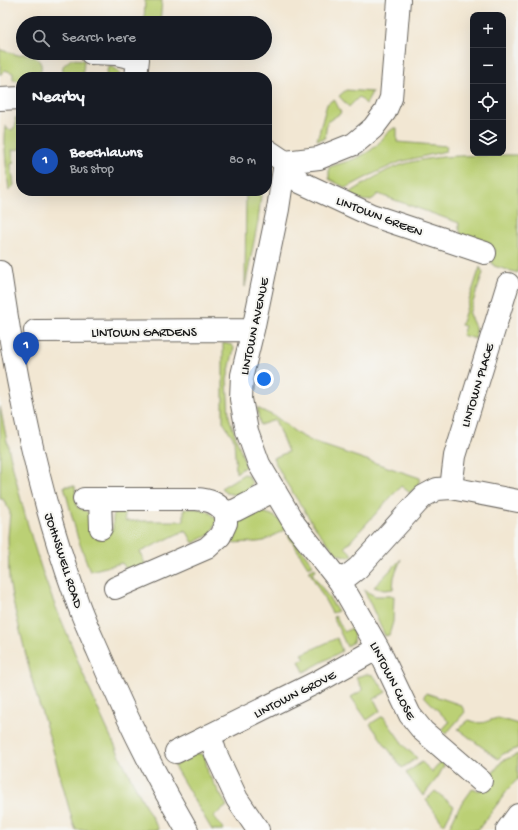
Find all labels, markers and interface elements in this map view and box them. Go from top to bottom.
map controls [470,12,506,156]
button: + [470,12,506,48]
search box [16,16,272,60]
icon: search [30,27,52,49]
text: Search here [62,29,136,47]
button: − [470,48,506,84]
button: locate [470,84,506,120]
text: Nearby [32,88,85,108]
button: layers [470,120,506,156]
text: Beechlawns [70,144,142,162]
text: 1 [42,153,48,168]
text: 80 m [229,153,256,168]
text: Bus stop [70,162,114,177]
street label: LINTOWN GREEN [334,194,425,241]
street label: LINTOWN AVENUE [238,276,273,376]
street label: LINTOWN GARDENS [91,326,198,341]
pin: 1 [13,332,39,365]
street label: LINTOWN PLACE [459,341,498,429]
your location [254,369,274,389]
street label: JOHNSWELL ROAD [40,511,85,611]
street label: LINTOWN CLOSE [366,640,418,723]
street label: LINTOWN GROVE [252,668,339,722]

